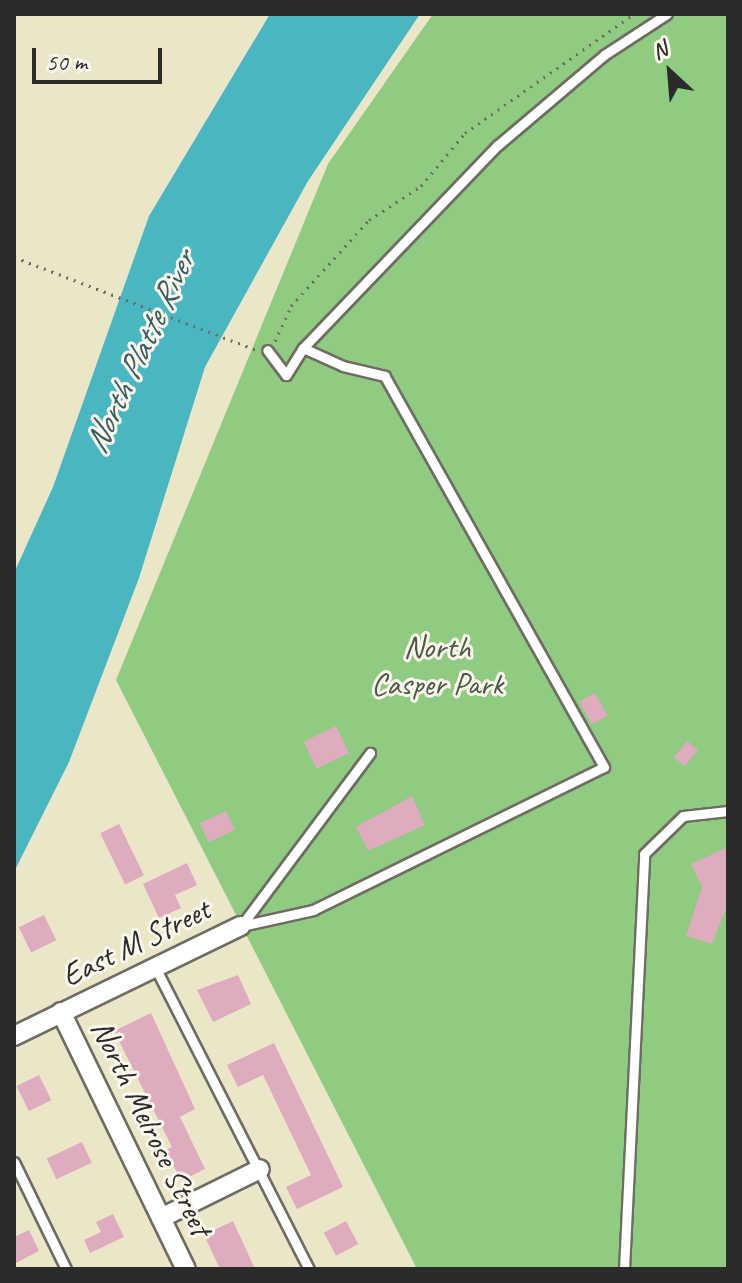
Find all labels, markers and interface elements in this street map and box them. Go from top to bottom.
scale bar [36,32,166,82]
north arrow [630,32,710,112]
text: N [647,35,672,66]
text: 50 m [46,47,87,77]
water label: North Platte River [75,245,203,459]
park label: North Casper Park [371,629,503,704]
street label: East M Street [55,891,217,995]
street label: North Melrose Street [82,1014,220,1242]

